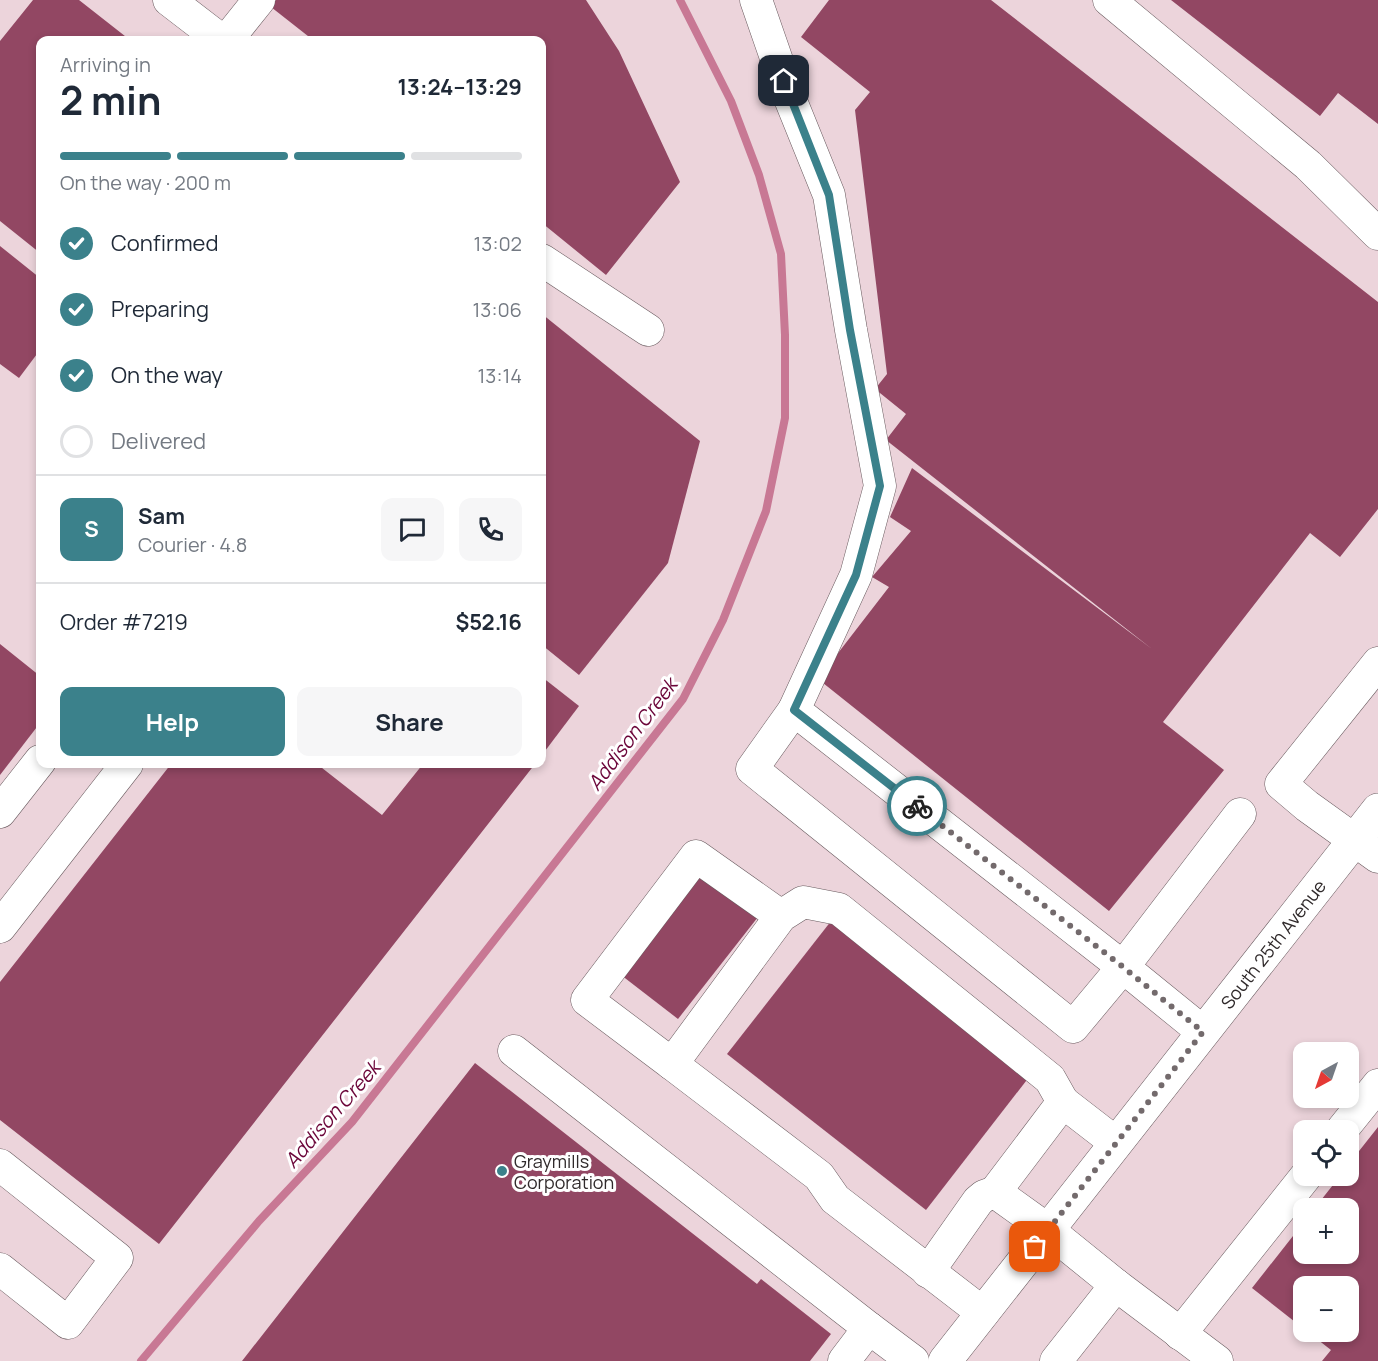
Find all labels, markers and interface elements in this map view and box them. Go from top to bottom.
text: Arriving in [60,51,151,78]
pin [758,55,809,106]
icon: home [767,64,800,97]
text: 13:24–13:29 [397,72,522,102]
text: 2 min [60,73,161,127]
text: On the way · 200 m [60,169,231,196]
icon: check [60,227,93,260]
text: Confirmed [111,228,219,258]
text: 13:02 [474,230,522,257]
icon: check [60,293,93,326]
text: Preparing [111,294,209,324]
text: 13:06 [473,296,522,323]
icon: check [60,359,93,392]
text: On the way [111,360,223,390]
text: 13:14 [478,362,522,389]
text: Delivered [111,426,206,456]
button: chat [381,498,444,561]
button: phone [459,498,522,561]
text: Sam [138,501,185,531]
text: S [84,514,99,544]
text: Courier · 4.8 [138,531,247,558]
text: Order #7219 [60,607,188,637]
text: $52.16 [455,607,522,637]
water label: Addison Creek [581,670,685,796]
button: Help [60,687,285,756]
button: Share [297,687,522,756]
courier [887,776,947,836]
icon: bike [901,790,934,823]
street label: South 25th Avenue [1215,874,1331,1014]
north arrow [1293,1042,1359,1108]
map controls [1293,1042,1359,1342]
water label: Addison Creek [278,1052,388,1173]
button: locate [1293,1120,1359,1186]
place label: Graymills Corporation [514,1149,614,1194]
marker: Graymills Corporation [495,1164,509,1178]
button: + [1293,1198,1359,1264]
pin [1009,1221,1060,1272]
icon: bag [1018,1230,1051,1263]
button: − [1293,1276,1359,1342]

